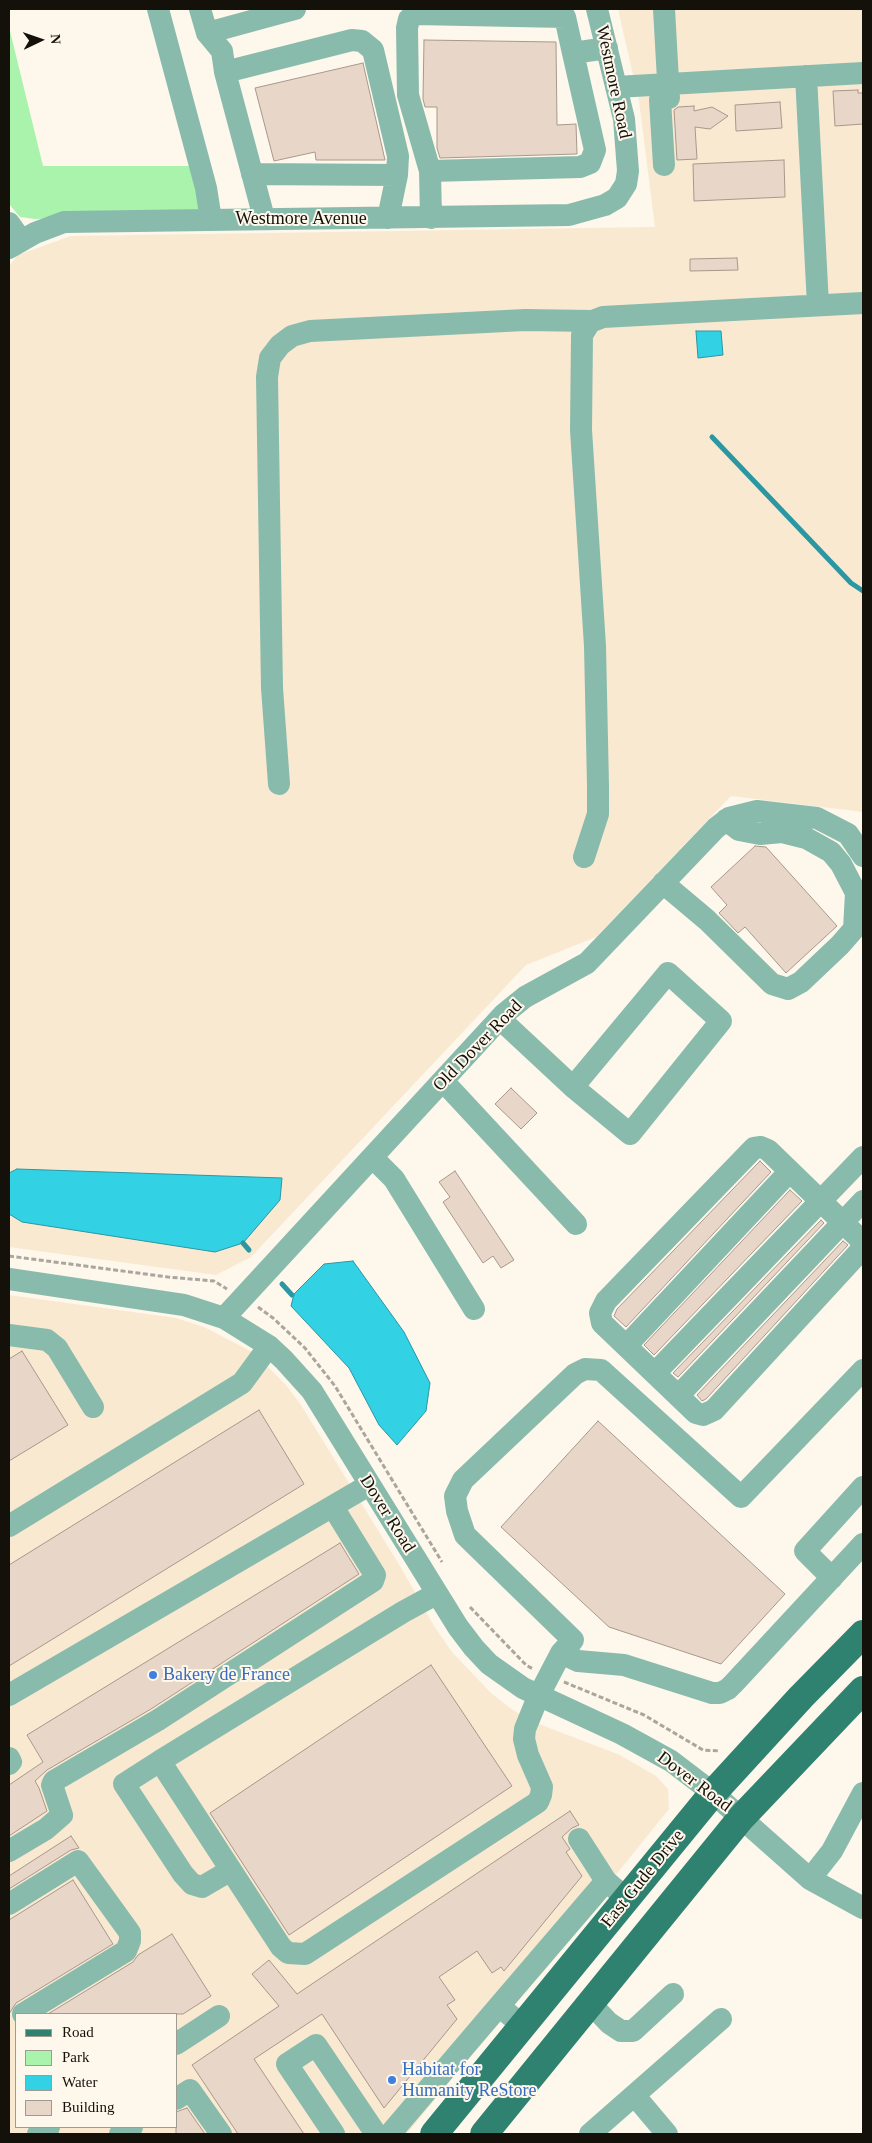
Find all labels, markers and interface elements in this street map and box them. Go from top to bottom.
north arrow [15,15,65,65]
street label: Westmore Road [590,24,636,140]
text: N [48,34,63,45]
street label: Westmore Avenue [235,208,367,230]
street label: Old Dover Road [429,996,527,1096]
street label: Dover Road [355,1471,419,1557]
place label: Bakery de France [163,1664,290,1686]
marker: Bakery de France [147,1669,159,1681]
street label: Dover Road [653,1747,735,1817]
street label: East Gude Drive [597,1826,689,1932]
legend [15,2013,178,2128]
text: Road [62,2024,94,2040]
text: Park [62,2049,90,2065]
place label: Habitat for Humanity ReStore [402,2059,536,2102]
text: Water [62,2074,97,2090]
marker: Habitat for Humanity ReStore [386,2074,398,2086]
text: Building [62,2099,115,2115]

